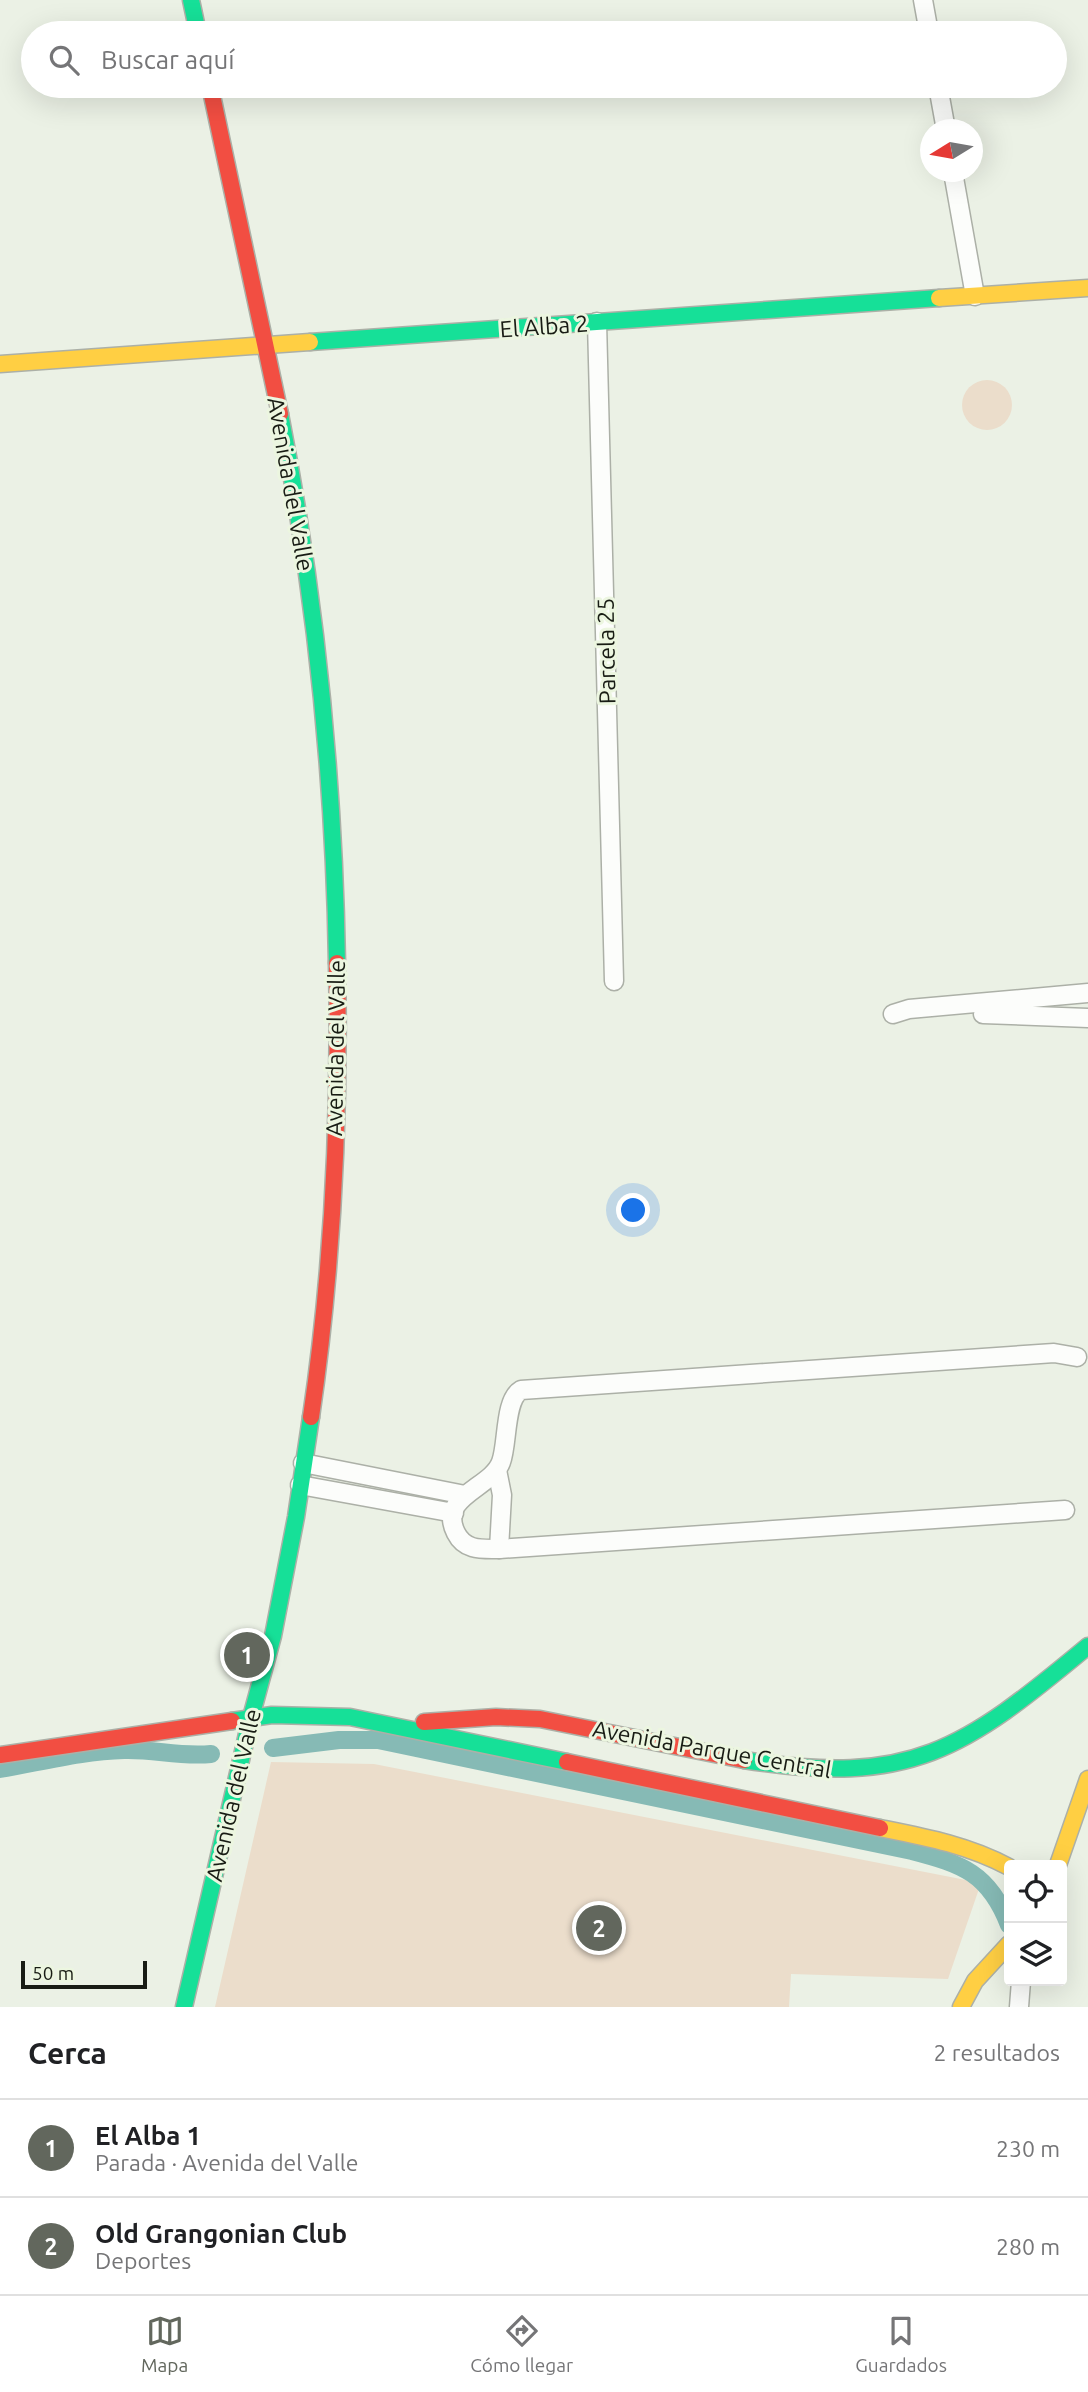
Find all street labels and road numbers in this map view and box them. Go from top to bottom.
street label: El Alba 2 [499,310,589,342]
street label: Avenida del Valle [263,395,319,573]
street label: Parcela 25 [593,598,619,704]
street label: Avenida del Valle [321,960,349,1136]
street label: Avenida del Valle [201,1706,265,1884]
street label: Avenida Parque Central [591,1716,833,1782]

